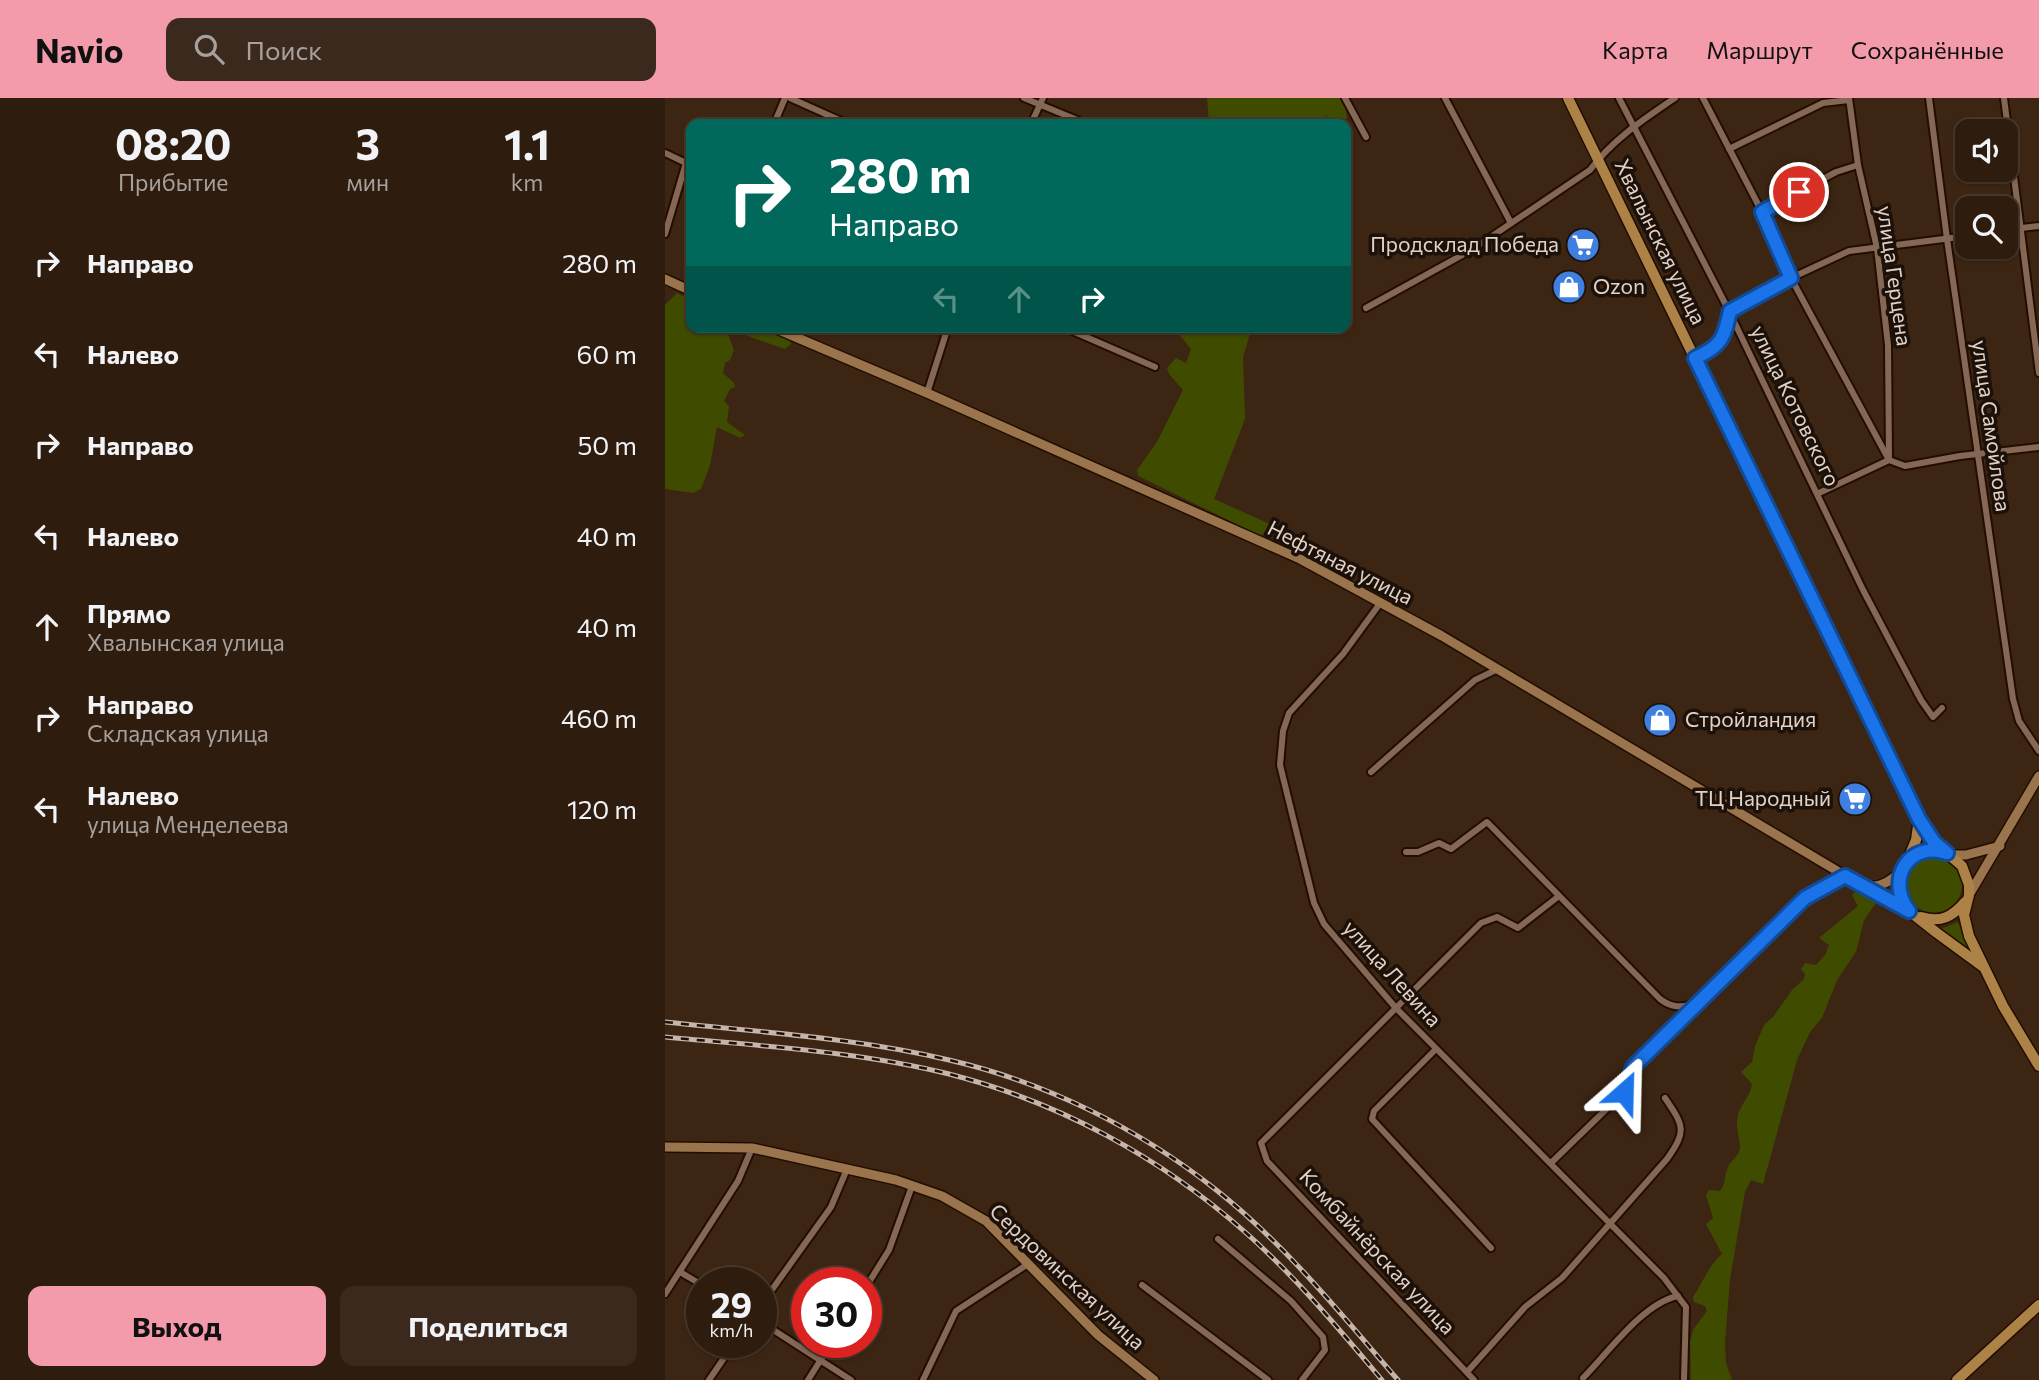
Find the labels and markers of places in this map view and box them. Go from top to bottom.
pin [1769,162,1829,222]
supermarket icon: Продсклад Победа [1564,226,1602,264]
place label: Продсклад Победа [1370,231,1559,256]
shop icon: Ozon [1550,268,1588,306]
place label: Ozon [1593,273,1645,298]
shop icon: Стройландия [1641,701,1679,739]
place label: Стройландия [1685,706,1816,731]
supermarket icon: ТЦ Народный [1836,780,1874,818]
place label: ТЦ Народный [1695,785,1831,810]

